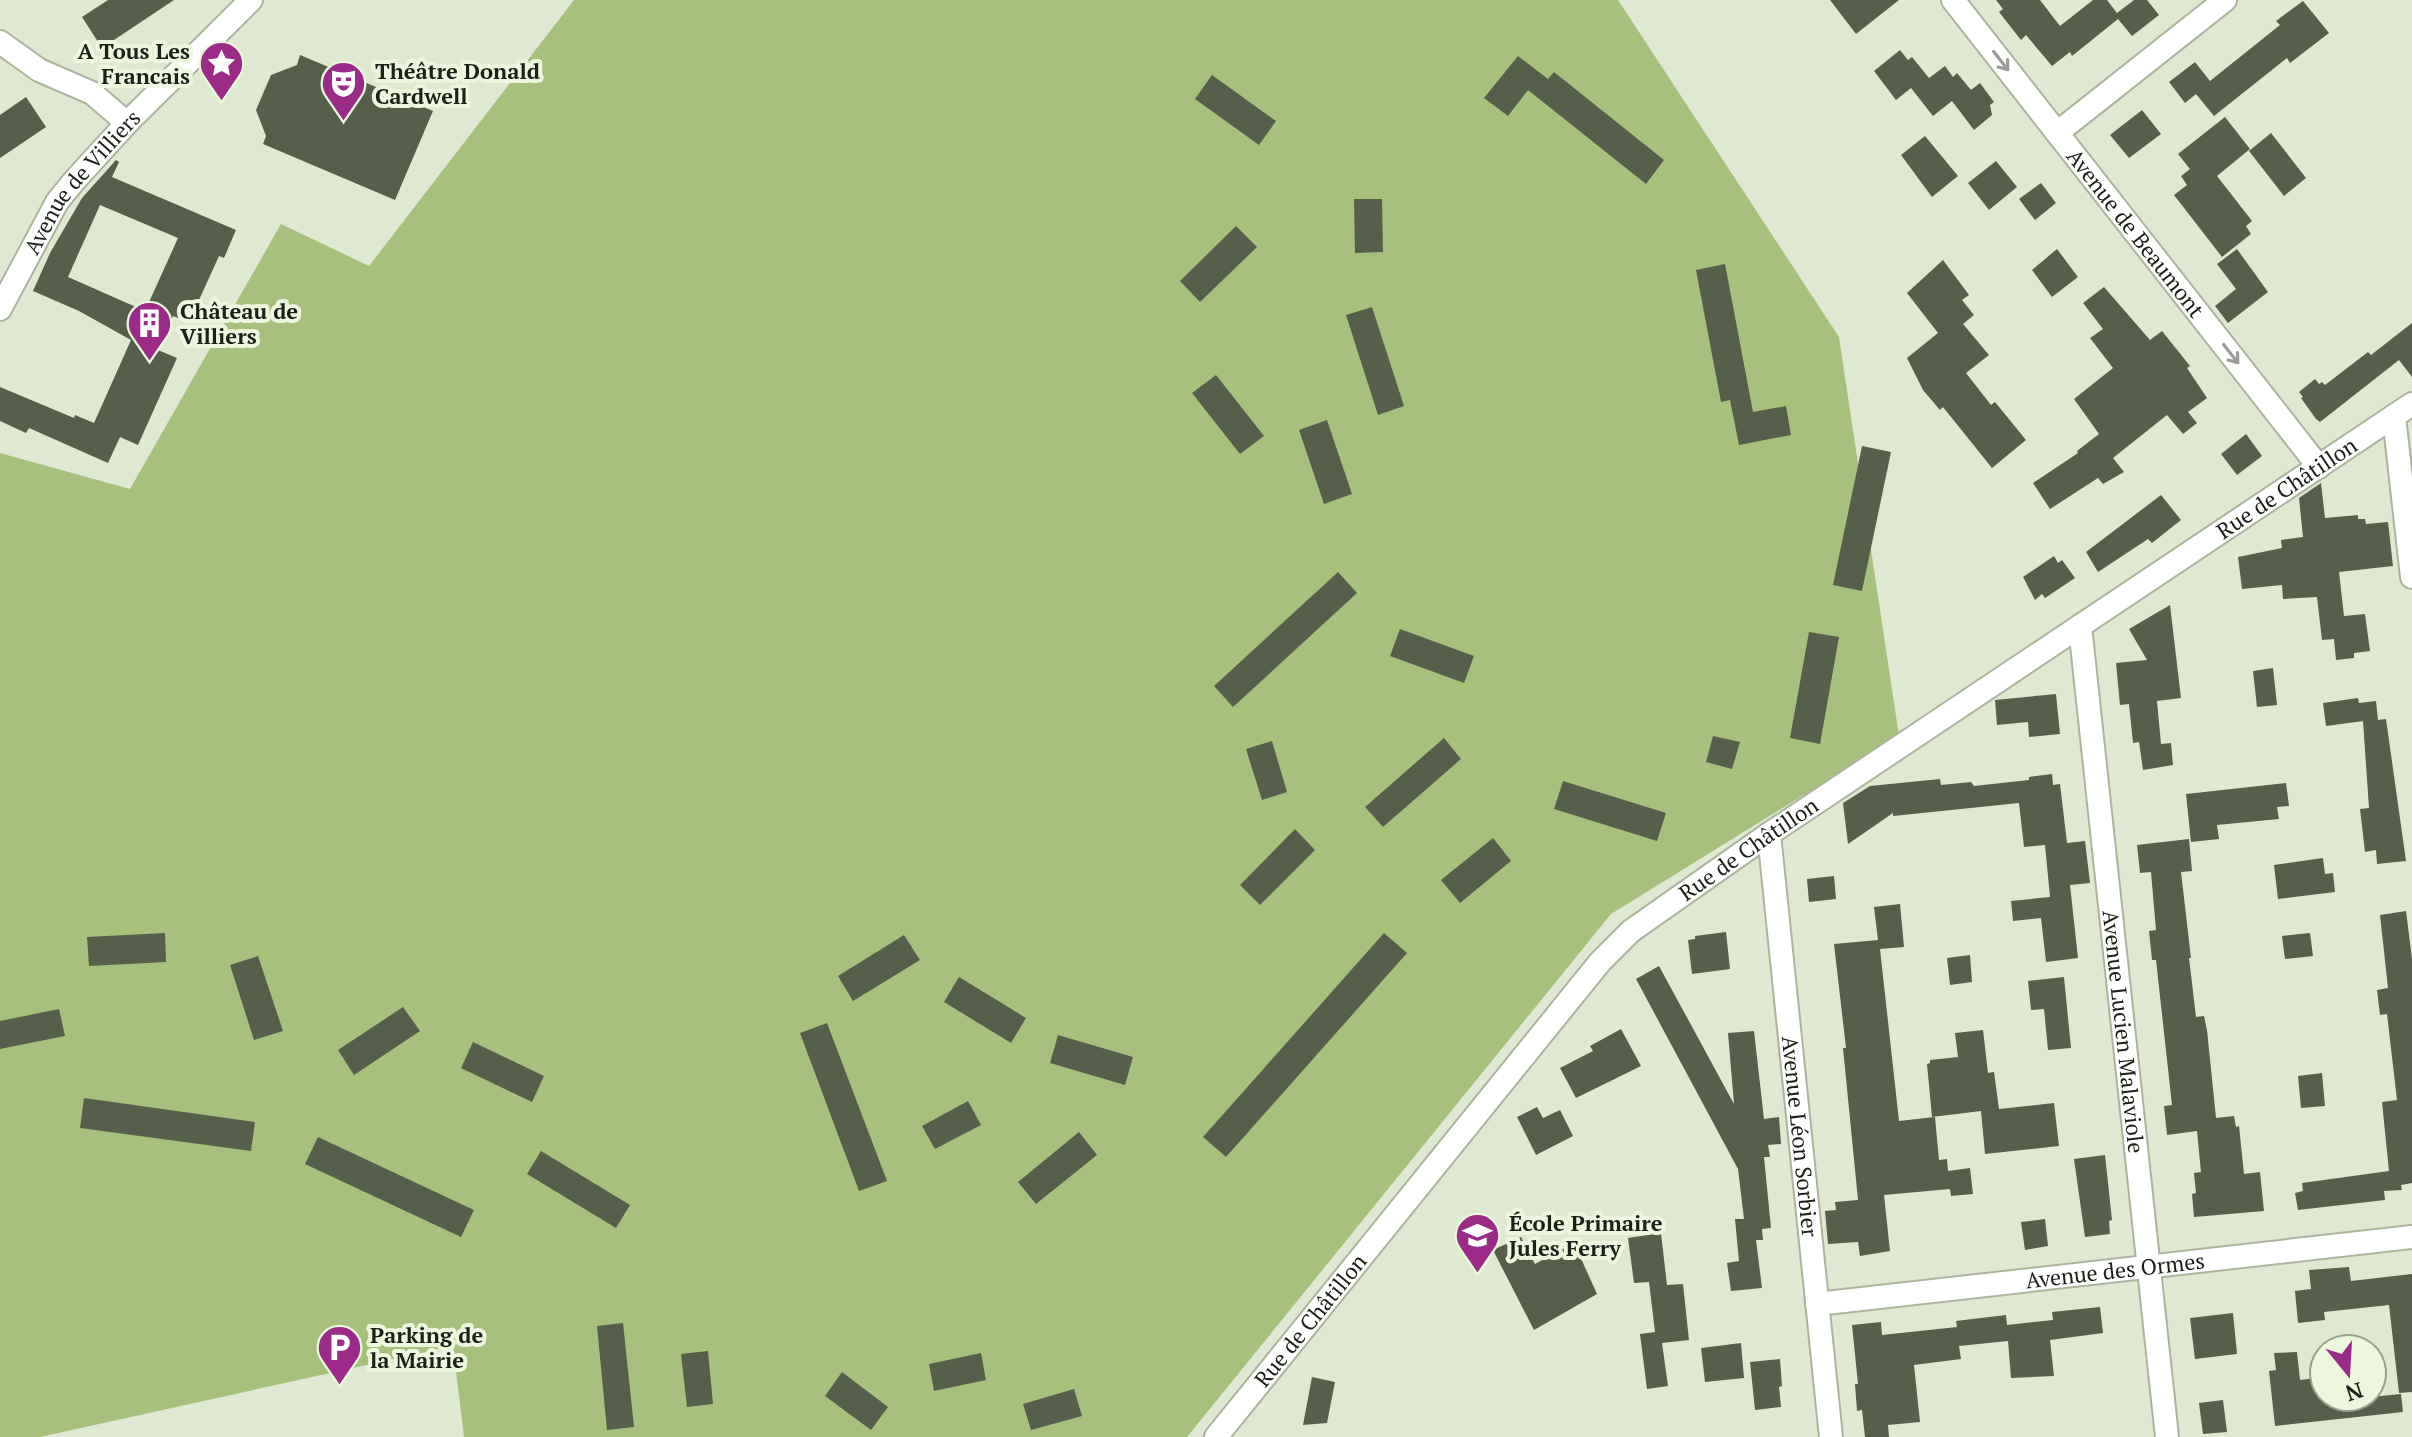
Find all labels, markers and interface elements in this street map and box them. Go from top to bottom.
place label: A Tous Les Francais [78,36,190,90]
place icon: A Tous Les Francais [197,40,245,103]
one-way arrow [1993,50,2010,71]
place label: Théâtre Donald Cardwell [375,56,540,110]
theatre icon: Théâtre Donald Cardwell [320,60,368,123]
street label: Avenue de Villiers [17,103,146,259]
street label: Avenue de Beaumont [2061,142,2211,323]
place label: Château de Villiers [180,296,298,350]
building icon: Château de Villiers [125,300,173,363]
one-way arrow [2222,343,2239,364]
street label: Rue de Châtillon [2210,430,2362,545]
street label: Rue de Châtillon [1673,790,1824,907]
street label: Avenue Lucien Malaviole [2097,909,2151,1155]
street label: Avenue Léon Sorbier [1776,1035,1825,1239]
place label: École Primaire Jules Ferry [1509,1208,1663,1262]
school or university icon: École Primaire Jules Ferry [1454,1212,1502,1275]
street label: Avenue des Ormes [2024,1245,2206,1294]
street label: Rue de Châtillon [1247,1247,1373,1393]
place label: Parking de la Mairie [370,1320,484,1374]
parking icon: Parking de la Mairie [315,1324,363,1387]
north arrow [2308,1333,2388,1413]
text: N [2342,1376,2367,1409]

